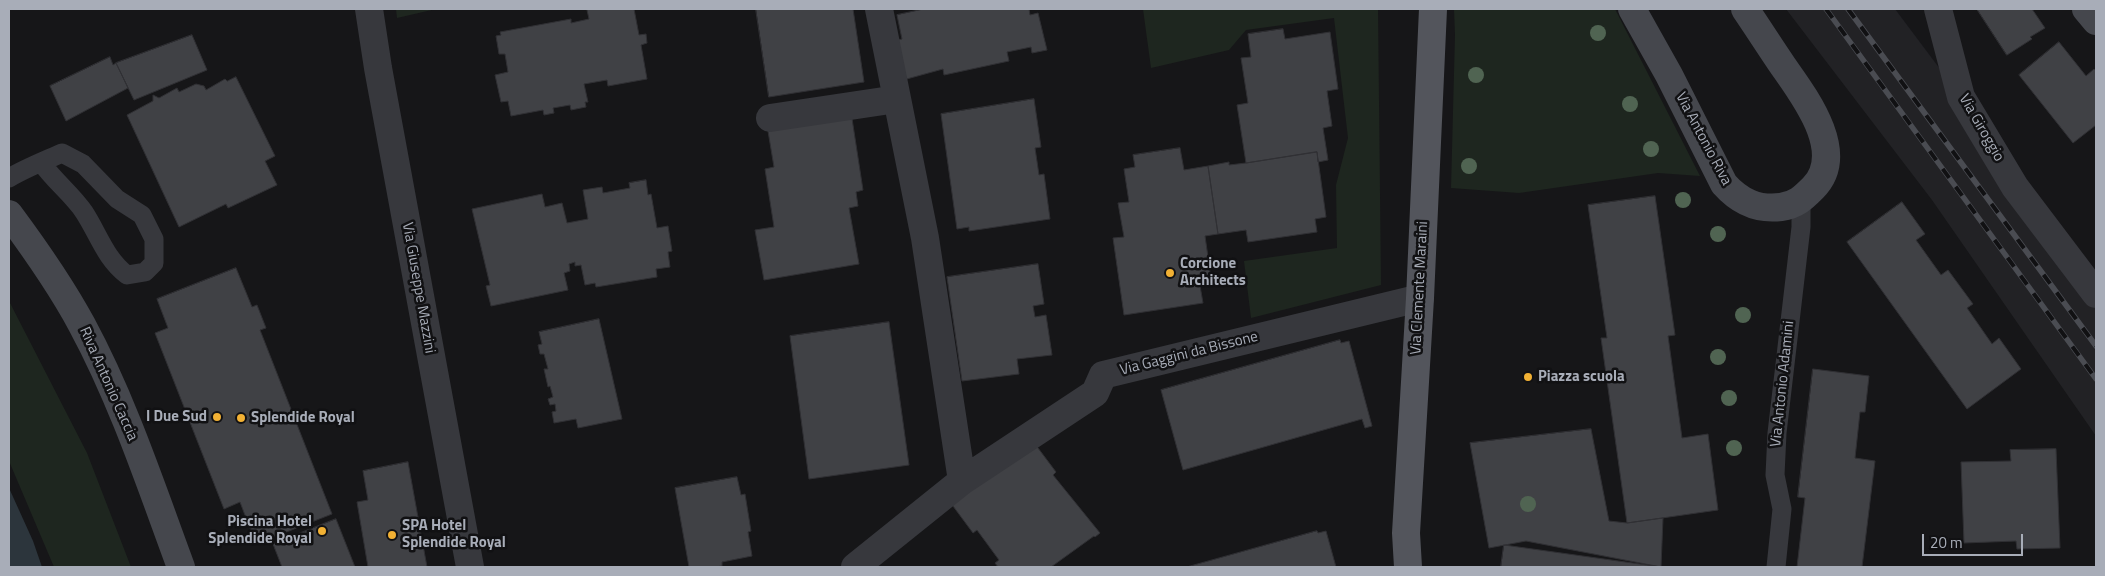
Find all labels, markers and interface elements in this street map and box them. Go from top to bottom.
street label: Via Antonio Riva [1671,89,1735,189]
street label: Via Giroggio [1954,91,2008,165]
street label: Via Giuseppe Mazzini [398,221,438,355]
street label: Via Clemente Maraini [1408,221,1432,355]
place label: Corcione Architects [1180,255,1246,290]
marker: Corcione Architects [1164,267,1176,279]
street label: Via Antonio Adamini [1767,320,1799,448]
street label: Riva Antonio Caccia [75,324,141,444]
street label: Via Gaggini da Bissone [1118,328,1260,380]
place label: Piazza scuola [1538,368,1625,386]
marker: Piazza scuola [1522,371,1534,383]
place label: I Due Sud [146,408,207,426]
place label: Splendide Royal [251,409,355,427]
marker: I Due Sud [211,411,223,423]
marker: Splendide Royal [235,412,247,424]
place label: Piscina Hotel Splendide Royal [208,513,312,548]
place label: SPA Hotel Splendide Royal [402,517,506,552]
scale bar [1925,524,2026,556]
marker: Piscina Hotel Splendide Royal [316,525,328,537]
marker: SPA Hotel Splendide Royal [386,529,398,541]
text: 20 m [1930,531,1963,554]

